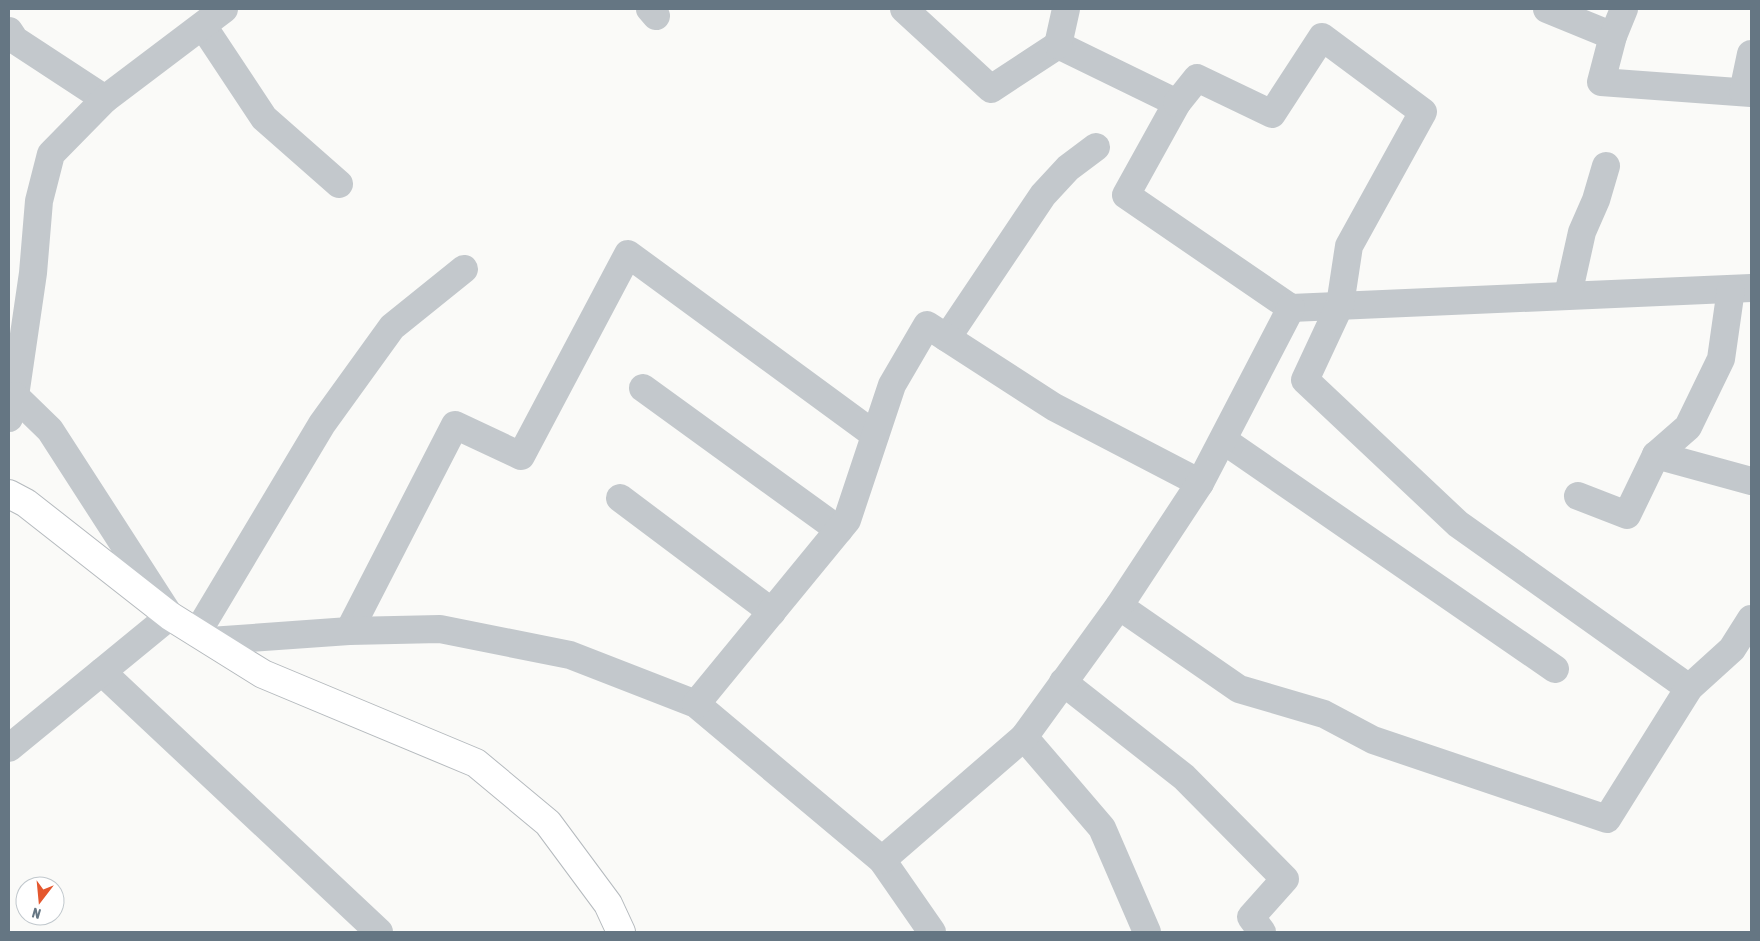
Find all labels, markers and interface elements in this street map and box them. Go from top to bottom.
north arrow [15,876,65,926]
text: N [30,905,43,922]

